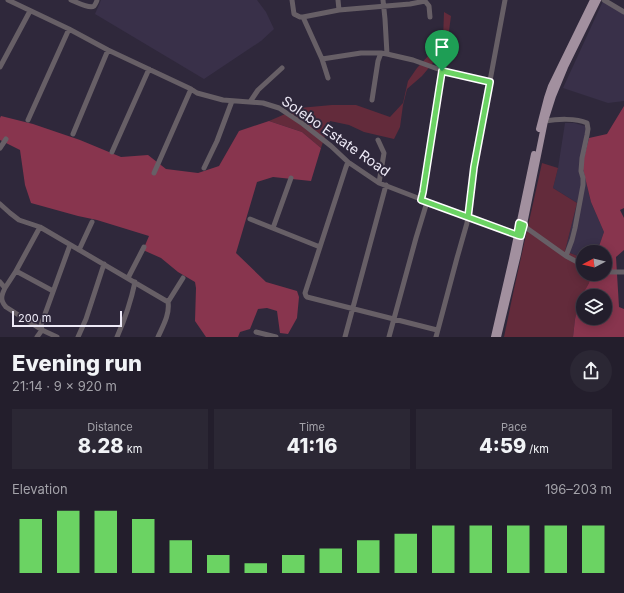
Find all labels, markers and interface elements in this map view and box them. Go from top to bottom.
pin [425,30,459,71]
icon: arrive [431,36,453,58]
street label: Solebo Estate Road [279,92,394,179]
north arrow [576,245,612,281]
map controls [576,245,612,325]
button: layers [576,289,612,325]
scale bar [12,309,122,328]
text: 200 m [18,311,51,325]
text: Evening run [12,350,142,376]
button: share [570,350,612,392]
text: 21:14 · 9 × 920 m [12,378,117,394]
text: Distance [87,420,133,434]
text: Time [299,420,325,434]
text: Pace [501,420,527,434]
text: 8.28 [78,434,124,458]
text: 41:16 [287,434,337,458]
text: 4:59 [479,434,526,458]
text: km [124,442,142,456]
text: /km [526,442,549,456]
text: Elevation [12,481,68,497]
text: 196–203 m [545,481,612,497]

